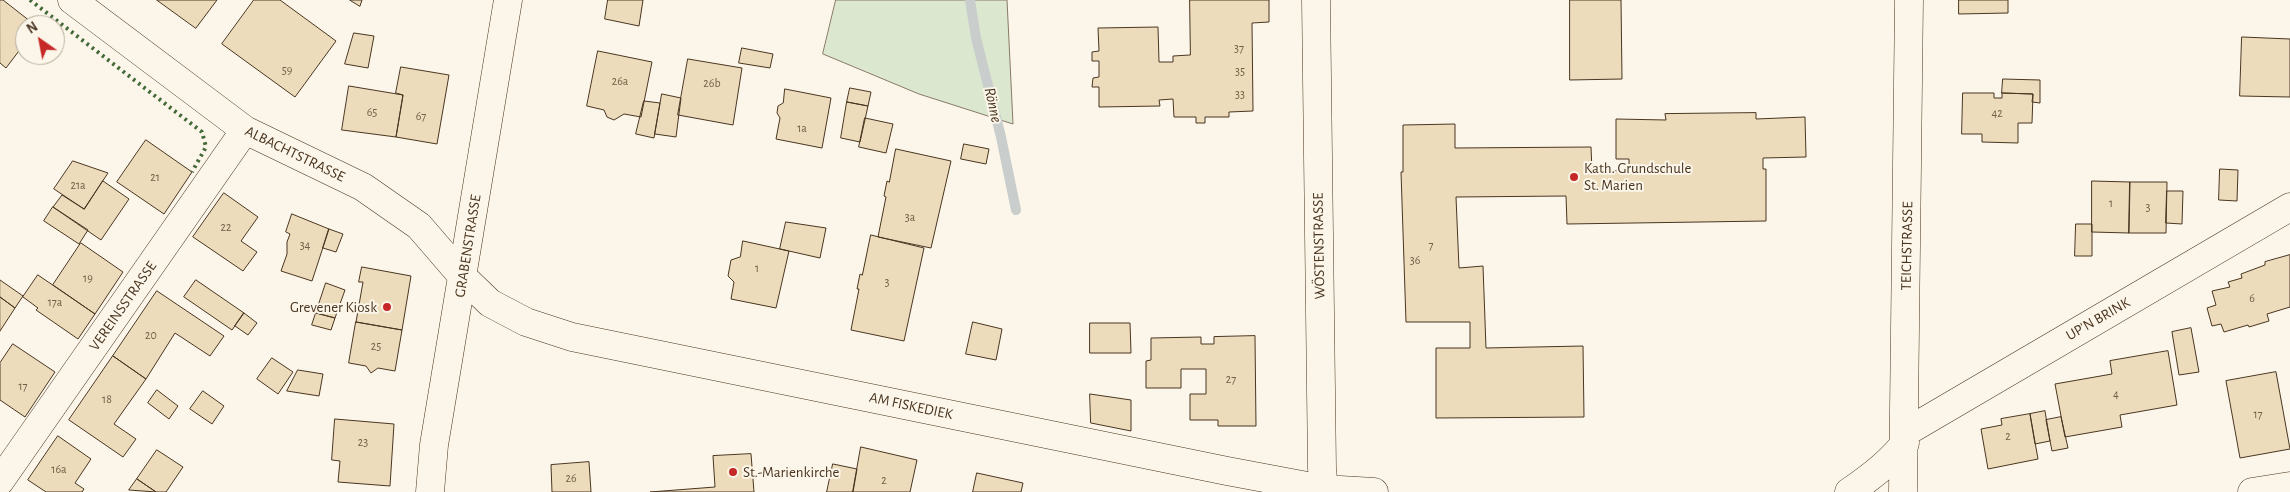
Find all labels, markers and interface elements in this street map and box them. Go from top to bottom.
north arrow [15,15,65,65]
text: N [24,20,40,37]
house number: 37 [1234,41,1244,55]
house number: 59 [282,63,292,77]
house number: 35 [1235,64,1245,78]
house number: 26a [612,74,628,88]
house number: 26b [703,76,721,90]
water label: Rönne [980,86,1006,124]
house number: 33 [1235,87,1245,101]
house number: 65 [367,105,377,119]
house number: 42 [1991,106,2003,120]
house number: 67 [416,109,426,123]
house number: 1a [797,121,807,135]
street label: ALBACHTSTRASSE [242,122,348,186]
place label: Kath. Grundschule St. Marien [1584,159,1691,194]
house number: 21 [150,170,160,184]
marker: Kath. Grundschule St. Marien [1568,171,1580,183]
house number: 21a [70,178,86,192]
street label: WÖSTENSTRASSE [1309,192,1329,300]
street label: GRABENSTRASSE [451,193,485,299]
house number: 1 [2109,196,2113,210]
house number: 3 [2146,200,2150,214]
street label: TEICHSTRASSE [1897,201,1917,291]
house number: 3a [905,210,915,224]
house number: 22 [221,220,231,234]
house number: 34 [300,238,310,252]
house number: 7 [1428,238,1434,252]
house number: 36 [1410,253,1420,267]
street label: VEREINSSTRASSE [85,258,161,354]
house number: 1 [755,261,759,275]
house number: 19 [83,271,93,285]
house number: 3 [885,275,889,289]
house number: 6 [2249,291,2255,305]
street label: UP'N BRINK [2063,293,2133,345]
house number: 17a [48,295,62,309]
place label: Grevener Kiosk [290,298,377,316]
marker: Grevener Kiosk [381,301,393,313]
house number: 20 [145,328,157,342]
house number: 25 [371,339,381,353]
house number: 27 [1226,372,1236,386]
house number: 17 [18,379,28,393]
house number: 4 [2113,387,2119,401]
street label: AM FISKEDIEK [867,388,955,424]
house number: 18 [102,392,112,406]
house number: 17 [2253,407,2263,421]
house number: 2 [2005,429,2011,443]
house number: 23 [358,435,368,449]
house number: 16a [51,462,67,476]
place label: St.-Marienkirche [743,463,839,481]
marker: St.-Marienkirche [727,466,739,478]
house number: 26 [565,471,577,485]
house number: 2 [881,473,887,487]

